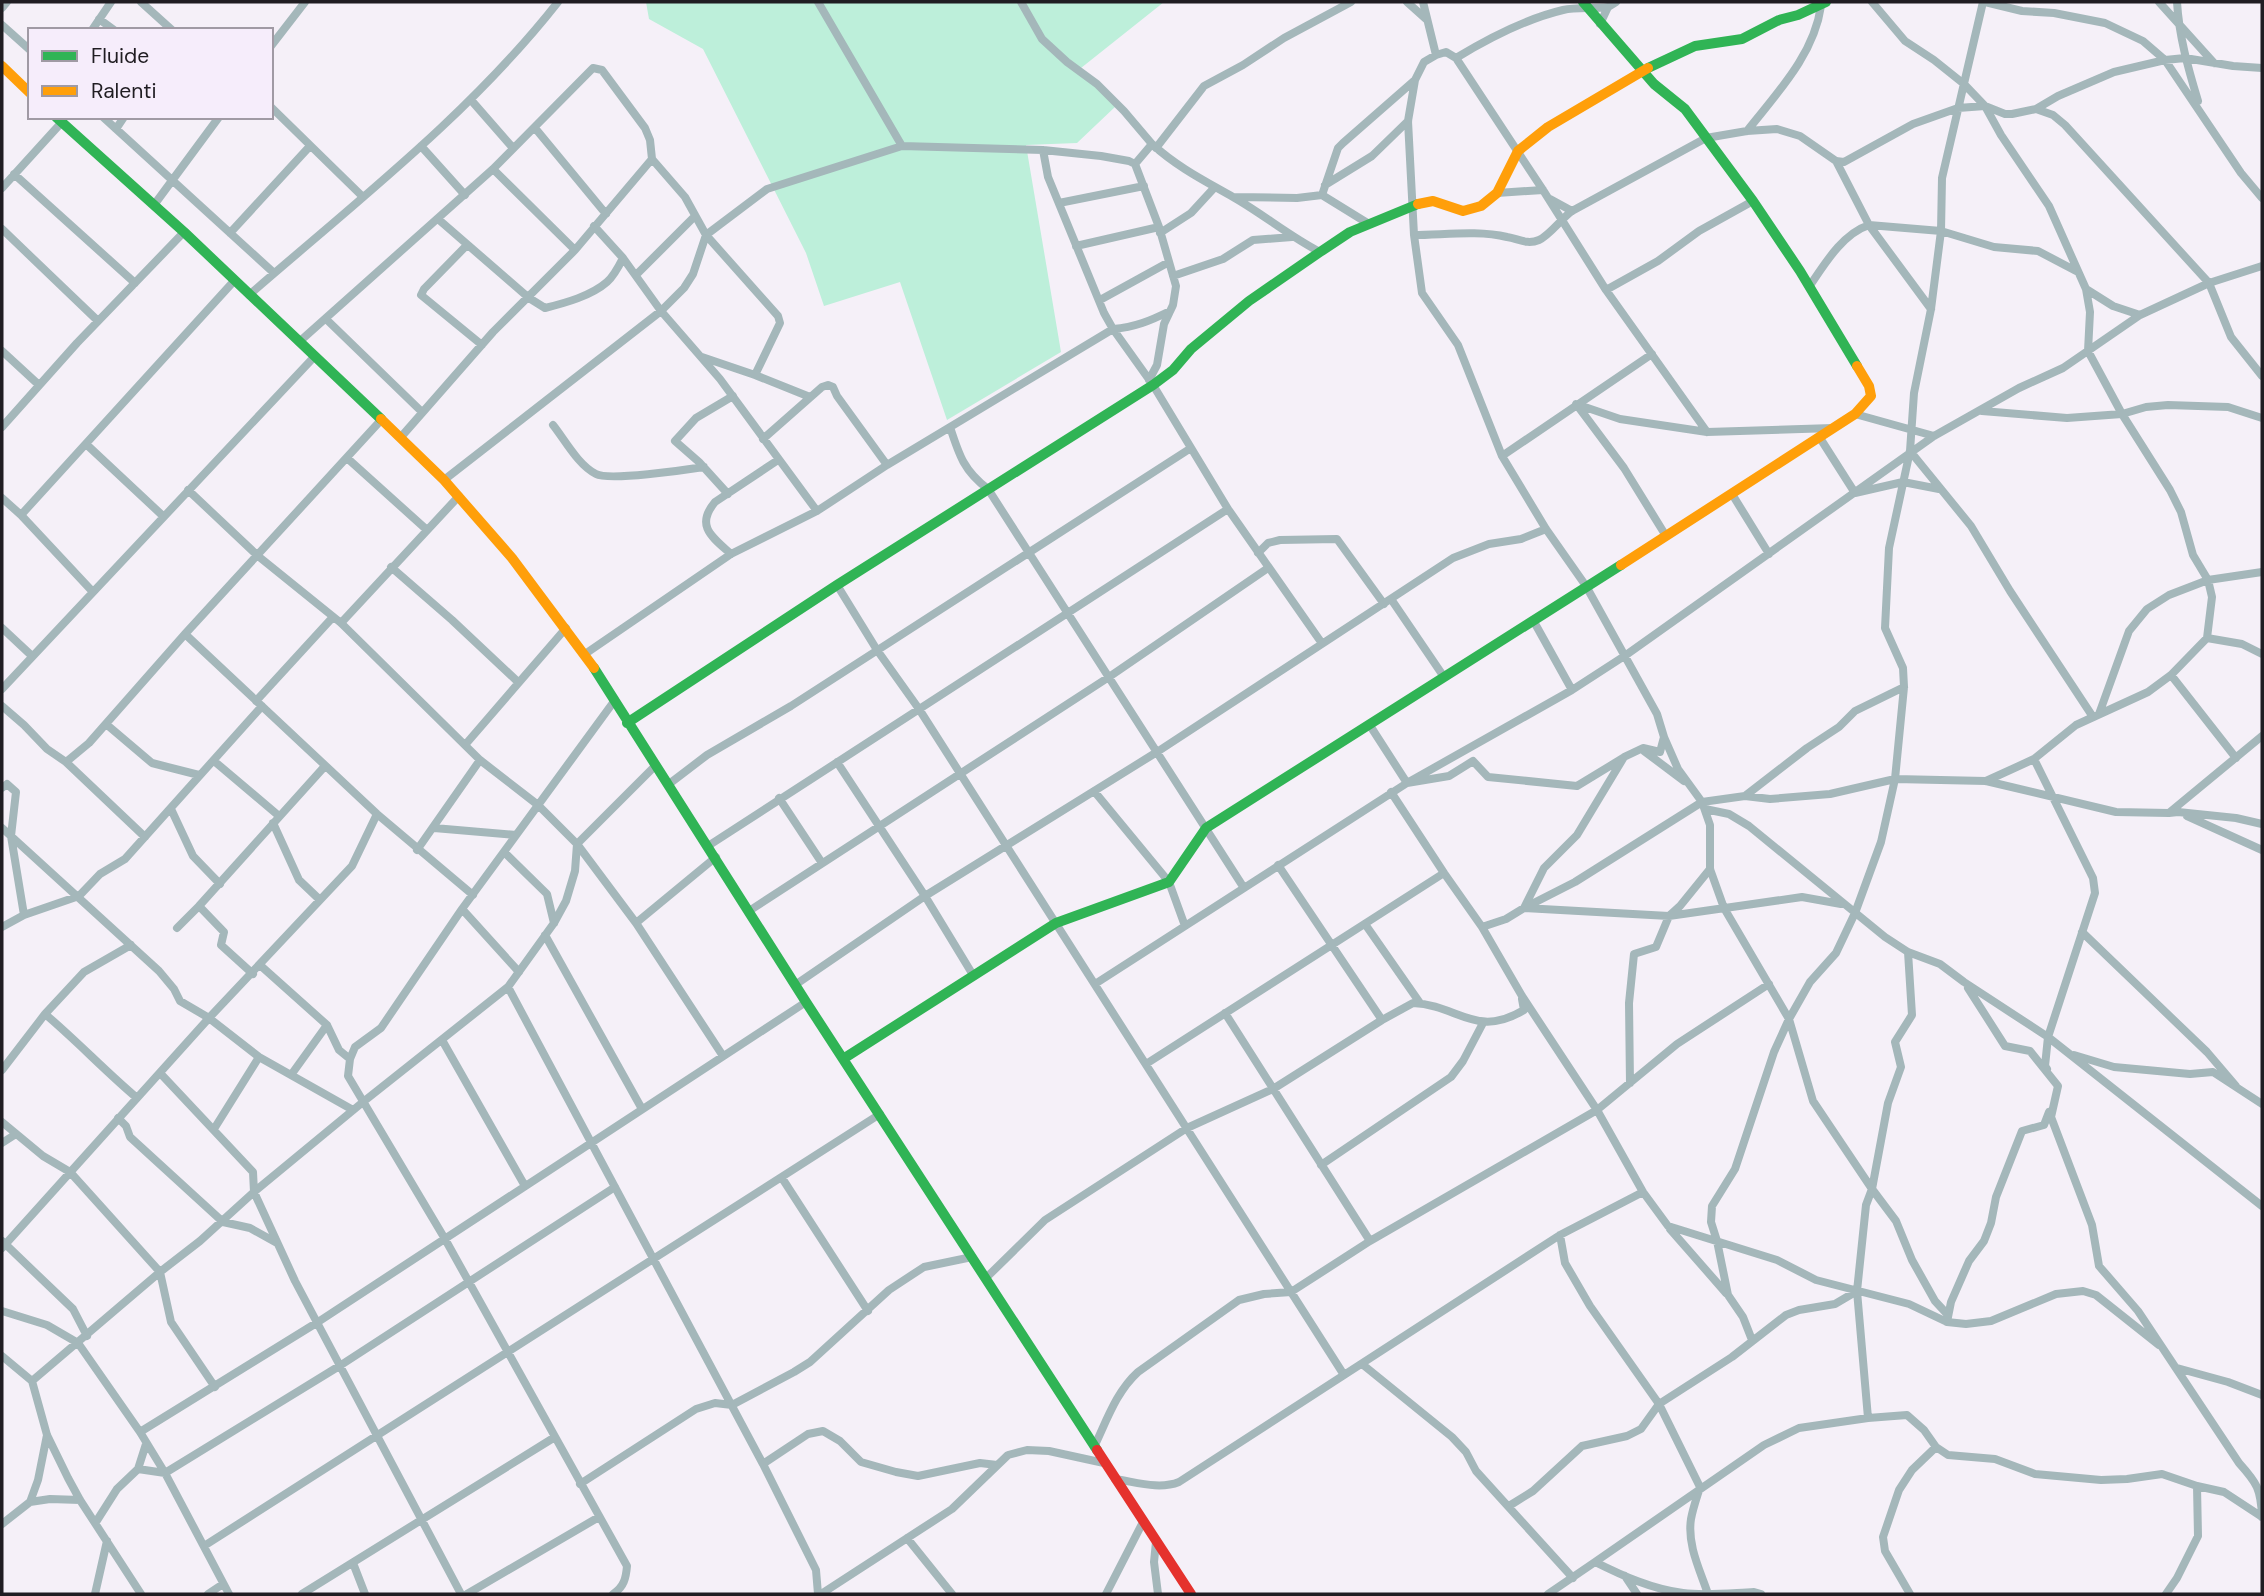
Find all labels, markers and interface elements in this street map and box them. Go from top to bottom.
legend [28,28,273,119]
text: Fluide [91,42,149,70]
text: Ralenti [91,77,157,105]

